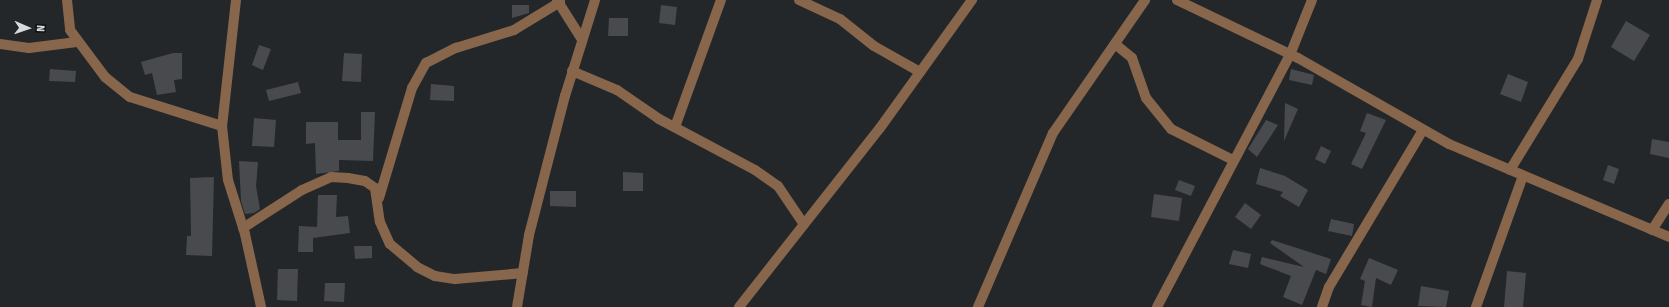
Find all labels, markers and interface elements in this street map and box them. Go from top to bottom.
north arrow [8,8,48,48]
text: N [34,25,47,32]

